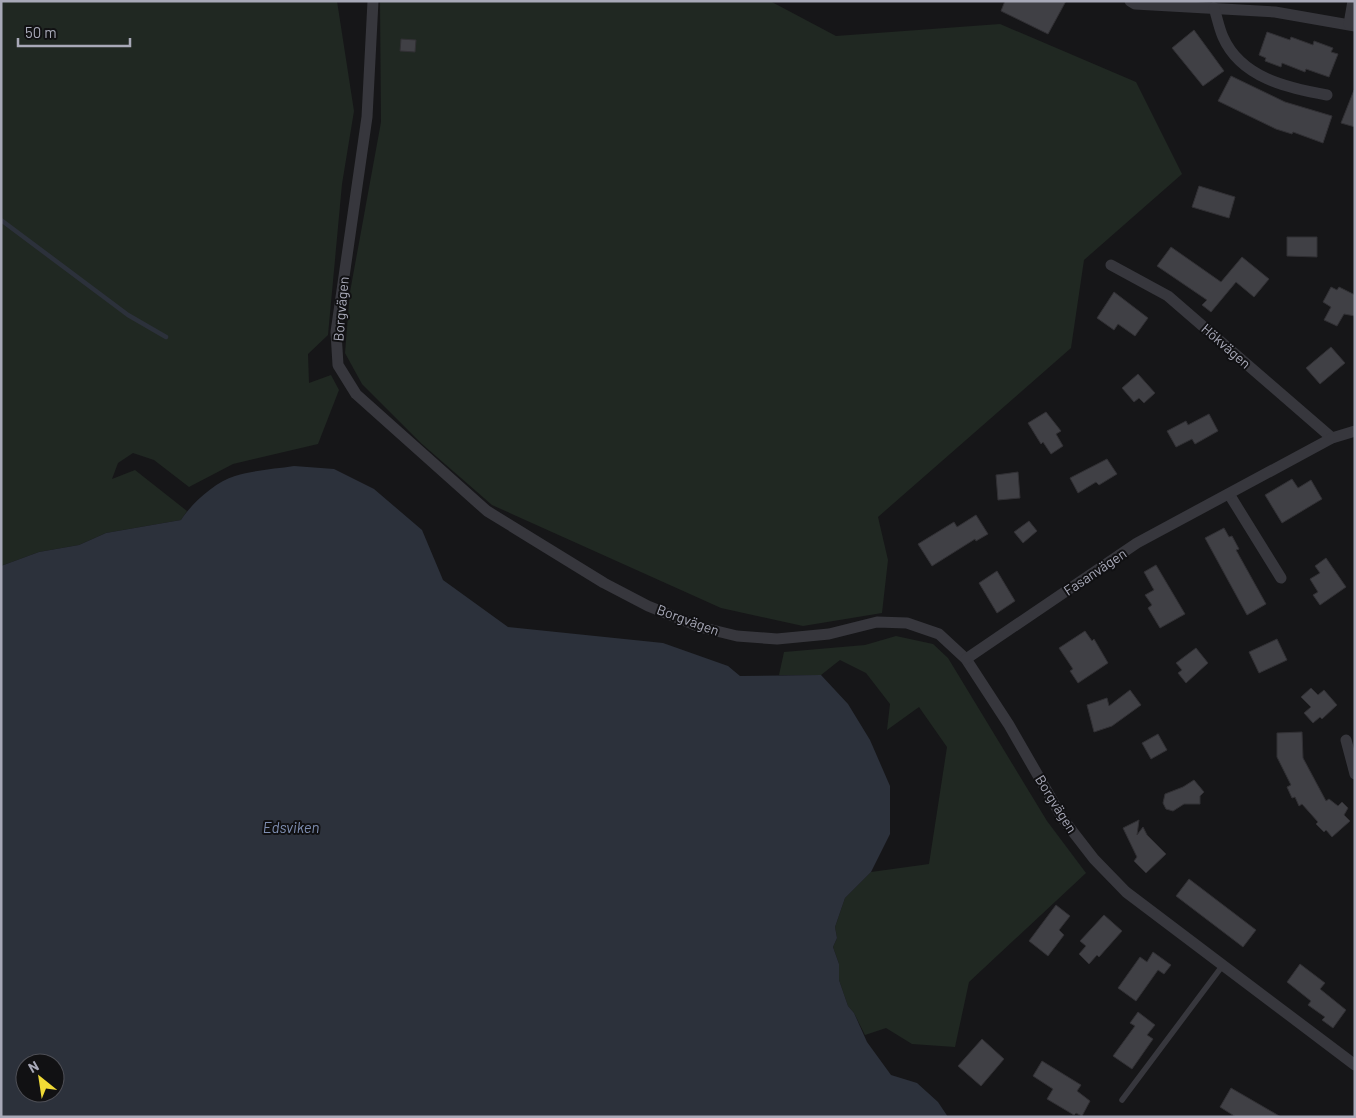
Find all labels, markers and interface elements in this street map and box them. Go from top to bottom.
scale bar [18,15,130,47]
text: 50 m [25,23,57,41]
street label: Borgvägen [329,276,352,342]
street label: Hökvägen [1198,320,1254,372]
street label: Fasanvägen [1060,544,1129,599]
street label: Borgvägen [655,600,722,639]
street label: Borgvägen [1032,772,1081,836]
water label: Edsviken [263,818,319,836]
north arrow [15,1053,65,1103]
text: N [25,1057,42,1076]

